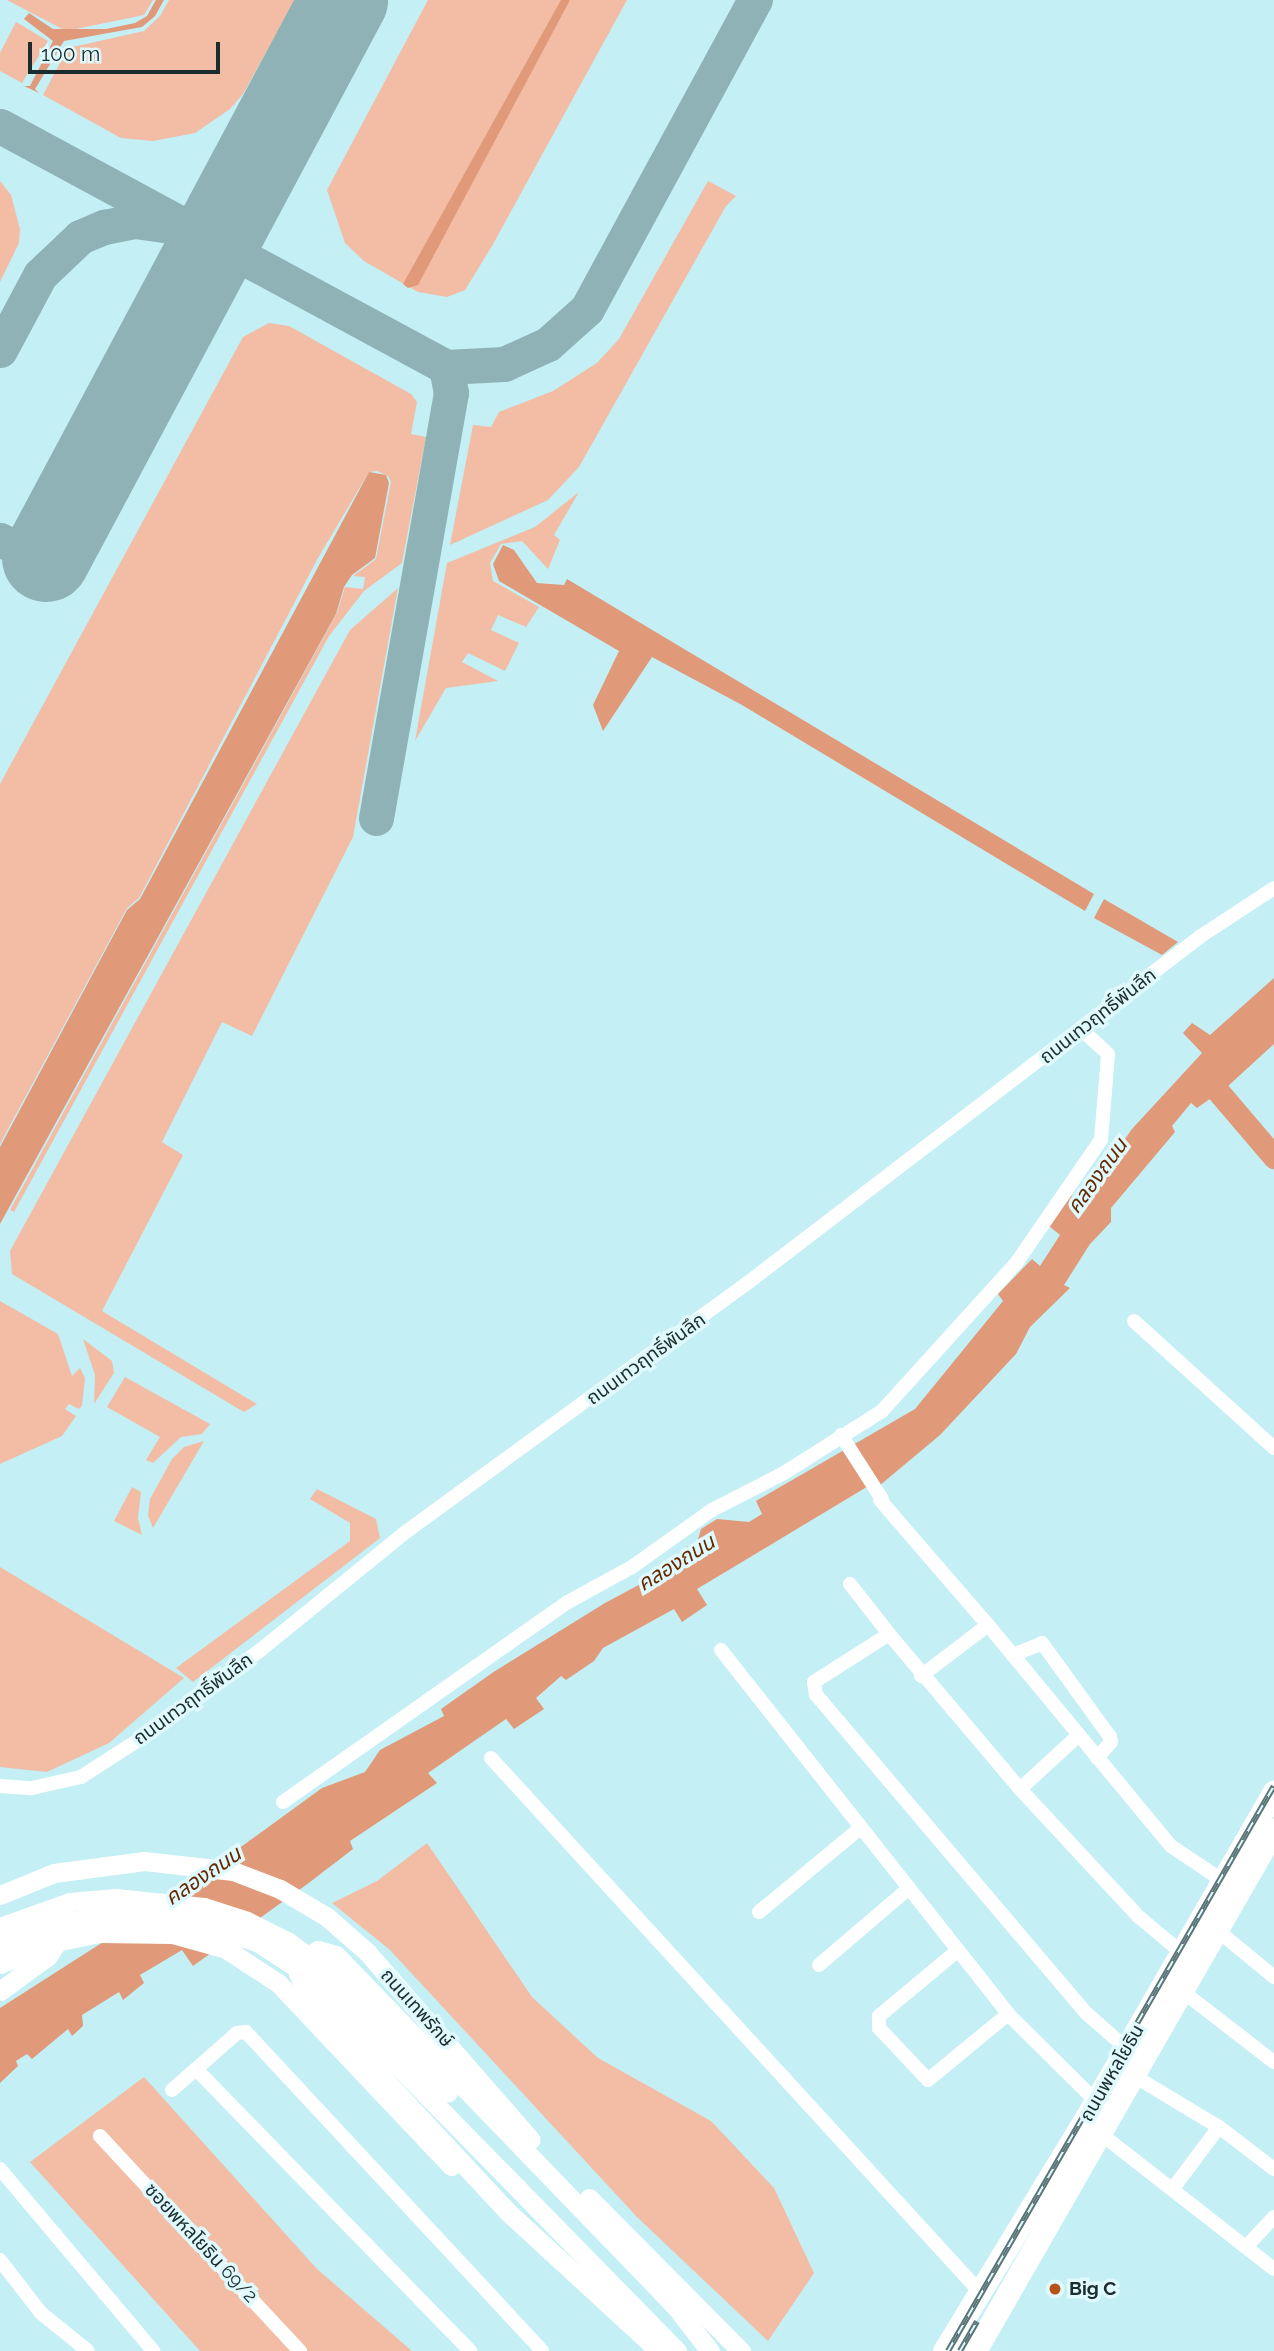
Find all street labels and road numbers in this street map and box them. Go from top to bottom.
street label: ถนนเทวฤทธิ์พันลึก [1035,963,1161,1069]
street label: ถนนเทวฤทธิ์พันลึก [582,1308,710,1410]
street label: ถนนเทวฤทธิ์พันลึก [129,1648,257,1750]
street label: ถนนเทพรักษ์ [376,1964,458,2052]
street label: ถนนพหลโยธิน [1075,2020,1149,2126]
street label: ซอยพหลโยธิน 69/2 [140,2179,262,2307]

